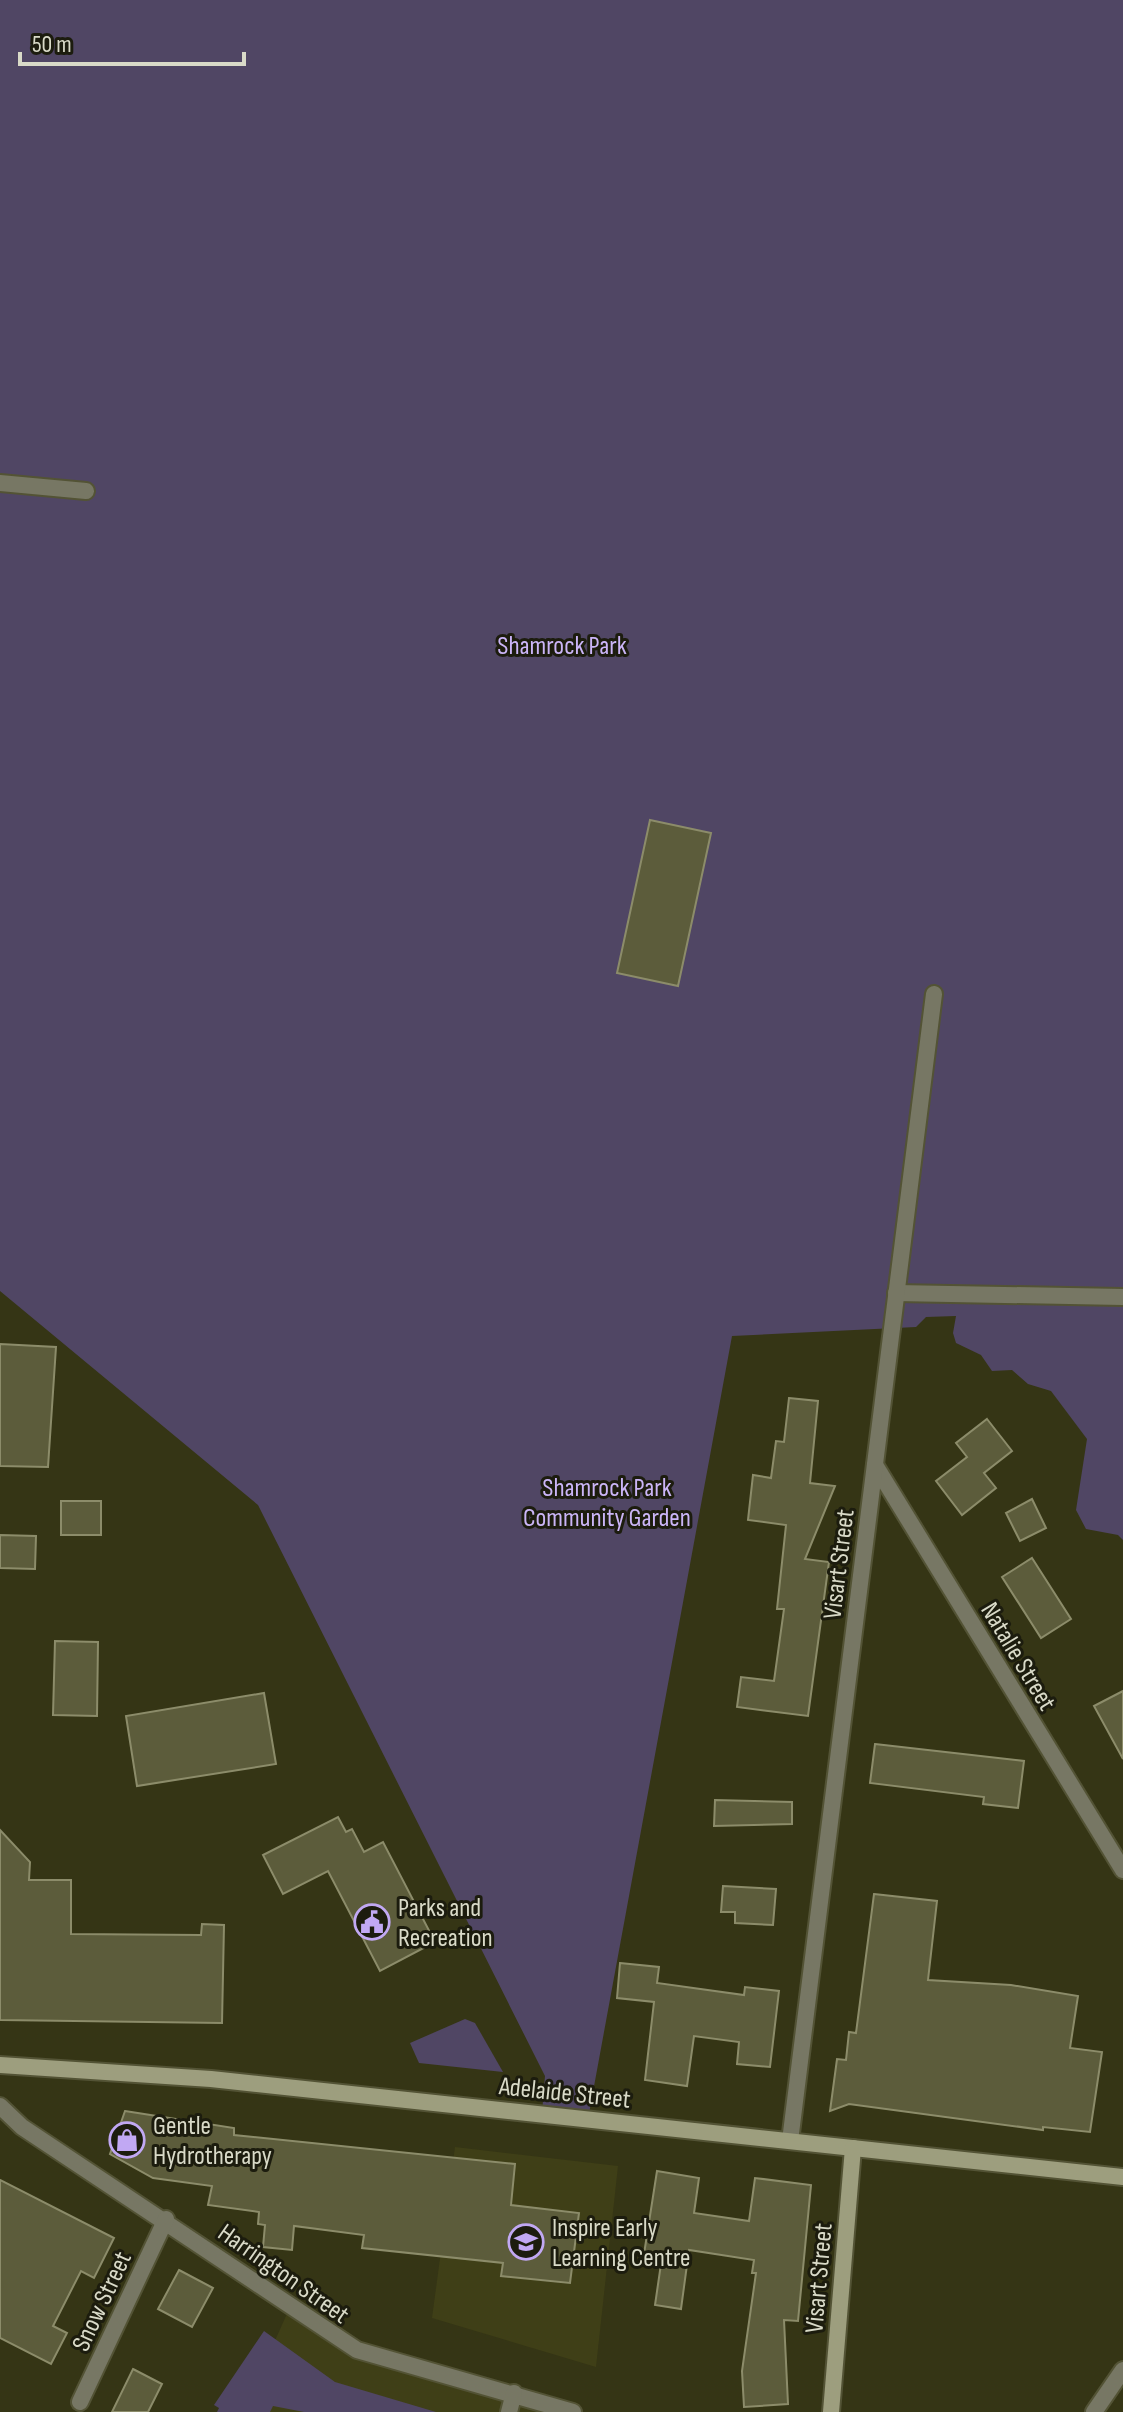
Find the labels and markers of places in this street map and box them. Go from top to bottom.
place label: Parks and Recreation [398,1893,493,1954]
public building icon: Parks and Recreation [353,1903,391,1941]
place label: Gentle Hydrotherapy [153,2111,272,2172]
shop icon: Gentle Hydrotherapy [108,2121,146,2159]
place label: Inspire Early Learning Centre [552,2213,690,2274]
school or university icon: Inspire Early Learning Centre [507,2223,545,2261]

